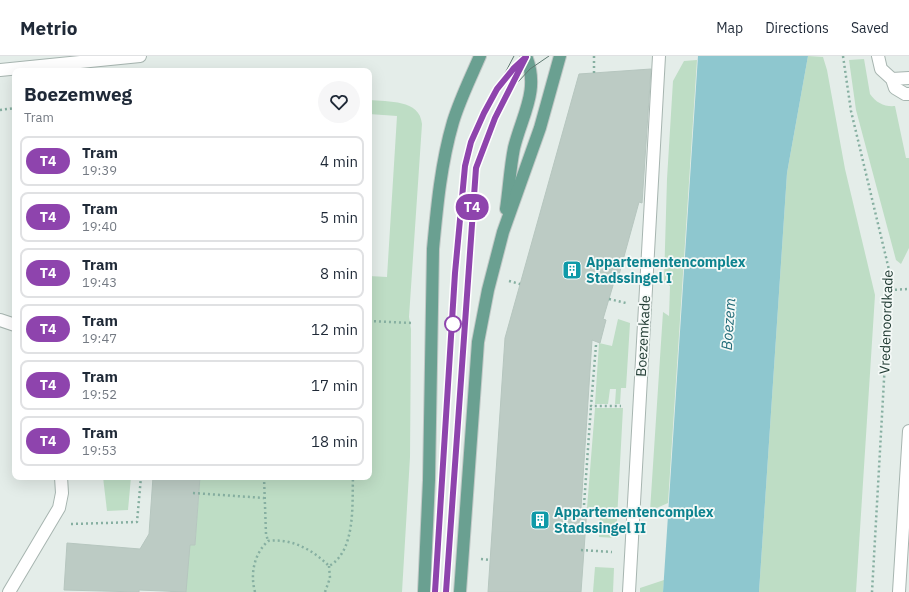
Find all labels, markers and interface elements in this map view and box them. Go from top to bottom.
text: Metrio [20,16,77,40]
text: Map [716,19,743,37]
text: Directions [765,19,829,37]
text: Saved [851,19,889,37]
button: heart [318,81,360,123]
text: Boezemweg [24,82,132,106]
text: Tram [24,109,54,126]
text: Tram [82,143,118,162]
text: T4 [40,152,56,170]
text: 4 min [320,152,358,171]
text: 19:39 [82,162,117,179]
line badge: T4 [454,194,490,220]
text: T4 [464,198,480,216]
text: Tram [82,199,118,218]
text: T4 [40,208,56,226]
text: 5 min [320,208,358,227]
text: 19:40 [82,218,117,235]
place label: Appartementencomplex Stadssingel I [586,253,746,287]
text: Tram [82,255,118,274]
building icon: Appartementencomplex Stadssingel I [561,259,583,281]
text: T4 [40,264,56,282]
text: 8 min [320,264,358,283]
street label: Vredenoordkade [875,269,897,374]
text: 19:43 [82,274,117,291]
street label: Boezemkade [632,295,654,377]
water label: Boezem [717,297,739,351]
text: Tram [82,311,118,330]
unlabelled marker [444,315,462,333]
text: T4 [40,320,56,338]
text: 12 min [311,320,358,339]
text: 19:47 [82,330,117,347]
text: Tram [82,367,118,386]
text: T4 [40,376,56,394]
text: 17 min [311,376,358,395]
text: 19:52 [82,386,117,403]
text: Tram [82,423,118,442]
text: T4 [40,432,56,450]
text: 18 min [311,432,358,451]
text: 19:53 [82,442,117,459]
place label: Appartementencomplex Stadssingel II [554,503,714,537]
building icon: Appartementencomplex Stadssingel II [529,509,551,531]

